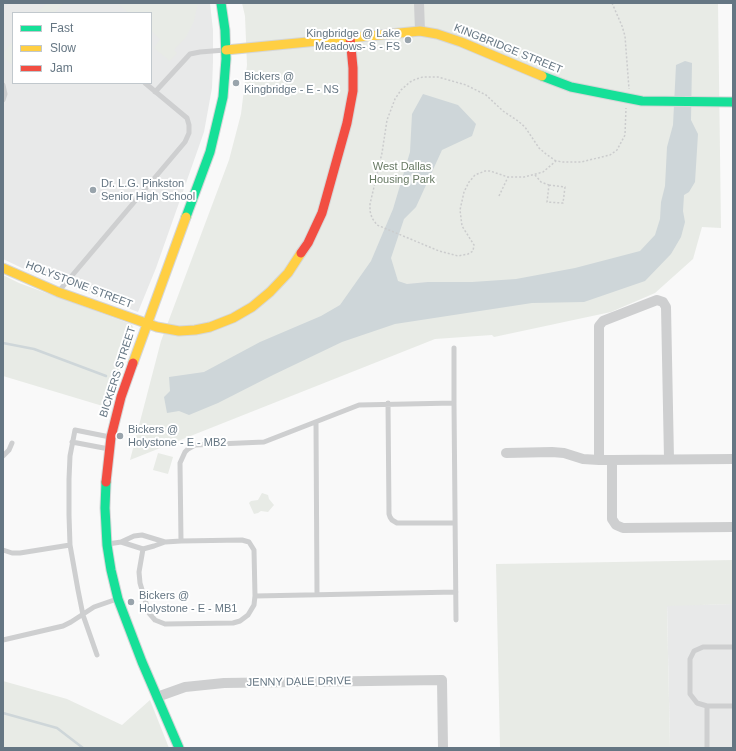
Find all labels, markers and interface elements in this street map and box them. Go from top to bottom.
legend [12,12,152,84]
text: Fast [50,21,73,35]
street label: KINGBRIDGE STREET [452,21,564,77]
place label: Kingbridge @ Lake Meadows- S - FS [306,27,400,53]
marker: Kingbridge @ Lake Meadows- S - FS [403,35,413,45]
text: Slow [50,41,76,55]
text: Jam [50,61,73,75]
place label: Bickers @ Kingbridge - E - NS [244,70,339,96]
marker: Bickers @ Kingbridge - E - NS [231,78,241,88]
park label: West Dallas Housing Park [369,160,435,186]
place label: Dr. L.G. Pinkston Senior High School [101,177,195,203]
marker: Dr. L.G. Pinkston Senior High School [88,185,98,195]
street label: HOLYSTONE STREET [24,259,134,311]
street label: BICKERS STREET [97,325,139,419]
place label: Bickers @ Holystone - E - MB2 [128,423,226,449]
marker: Bickers @ Holystone - E - MB2 [115,431,125,441]
place label: Bickers @ Holystone - E - MB1 [139,589,237,615]
marker: Bickers @ Holystone - E - MB1 [126,597,136,607]
street label: JENNY DALE DRIVE [247,674,351,690]

